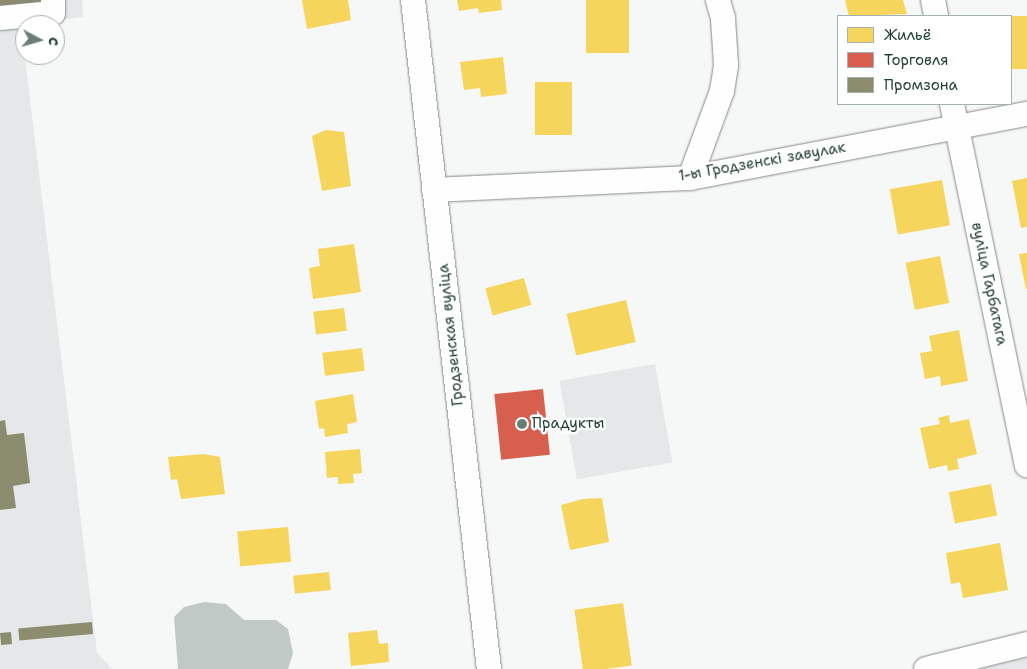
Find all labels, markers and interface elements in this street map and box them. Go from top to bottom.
north arrow [15,15,65,65]
legend [837,15,1012,105]
text: Жильё [884,25,931,45]
text: С [45,36,63,47]
text: Торговля [884,50,949,70]
text: Промзона [884,75,958,95]
street label: 1-ы Гродзенскі завулак [677,138,847,186]
street label: вуліца Гарбатага [967,221,1011,347]
street label: Гродзенская вуліца [435,263,467,407]
place label: Прадукты [532,415,604,433]
marker: Прадукты [516,418,528,430]

